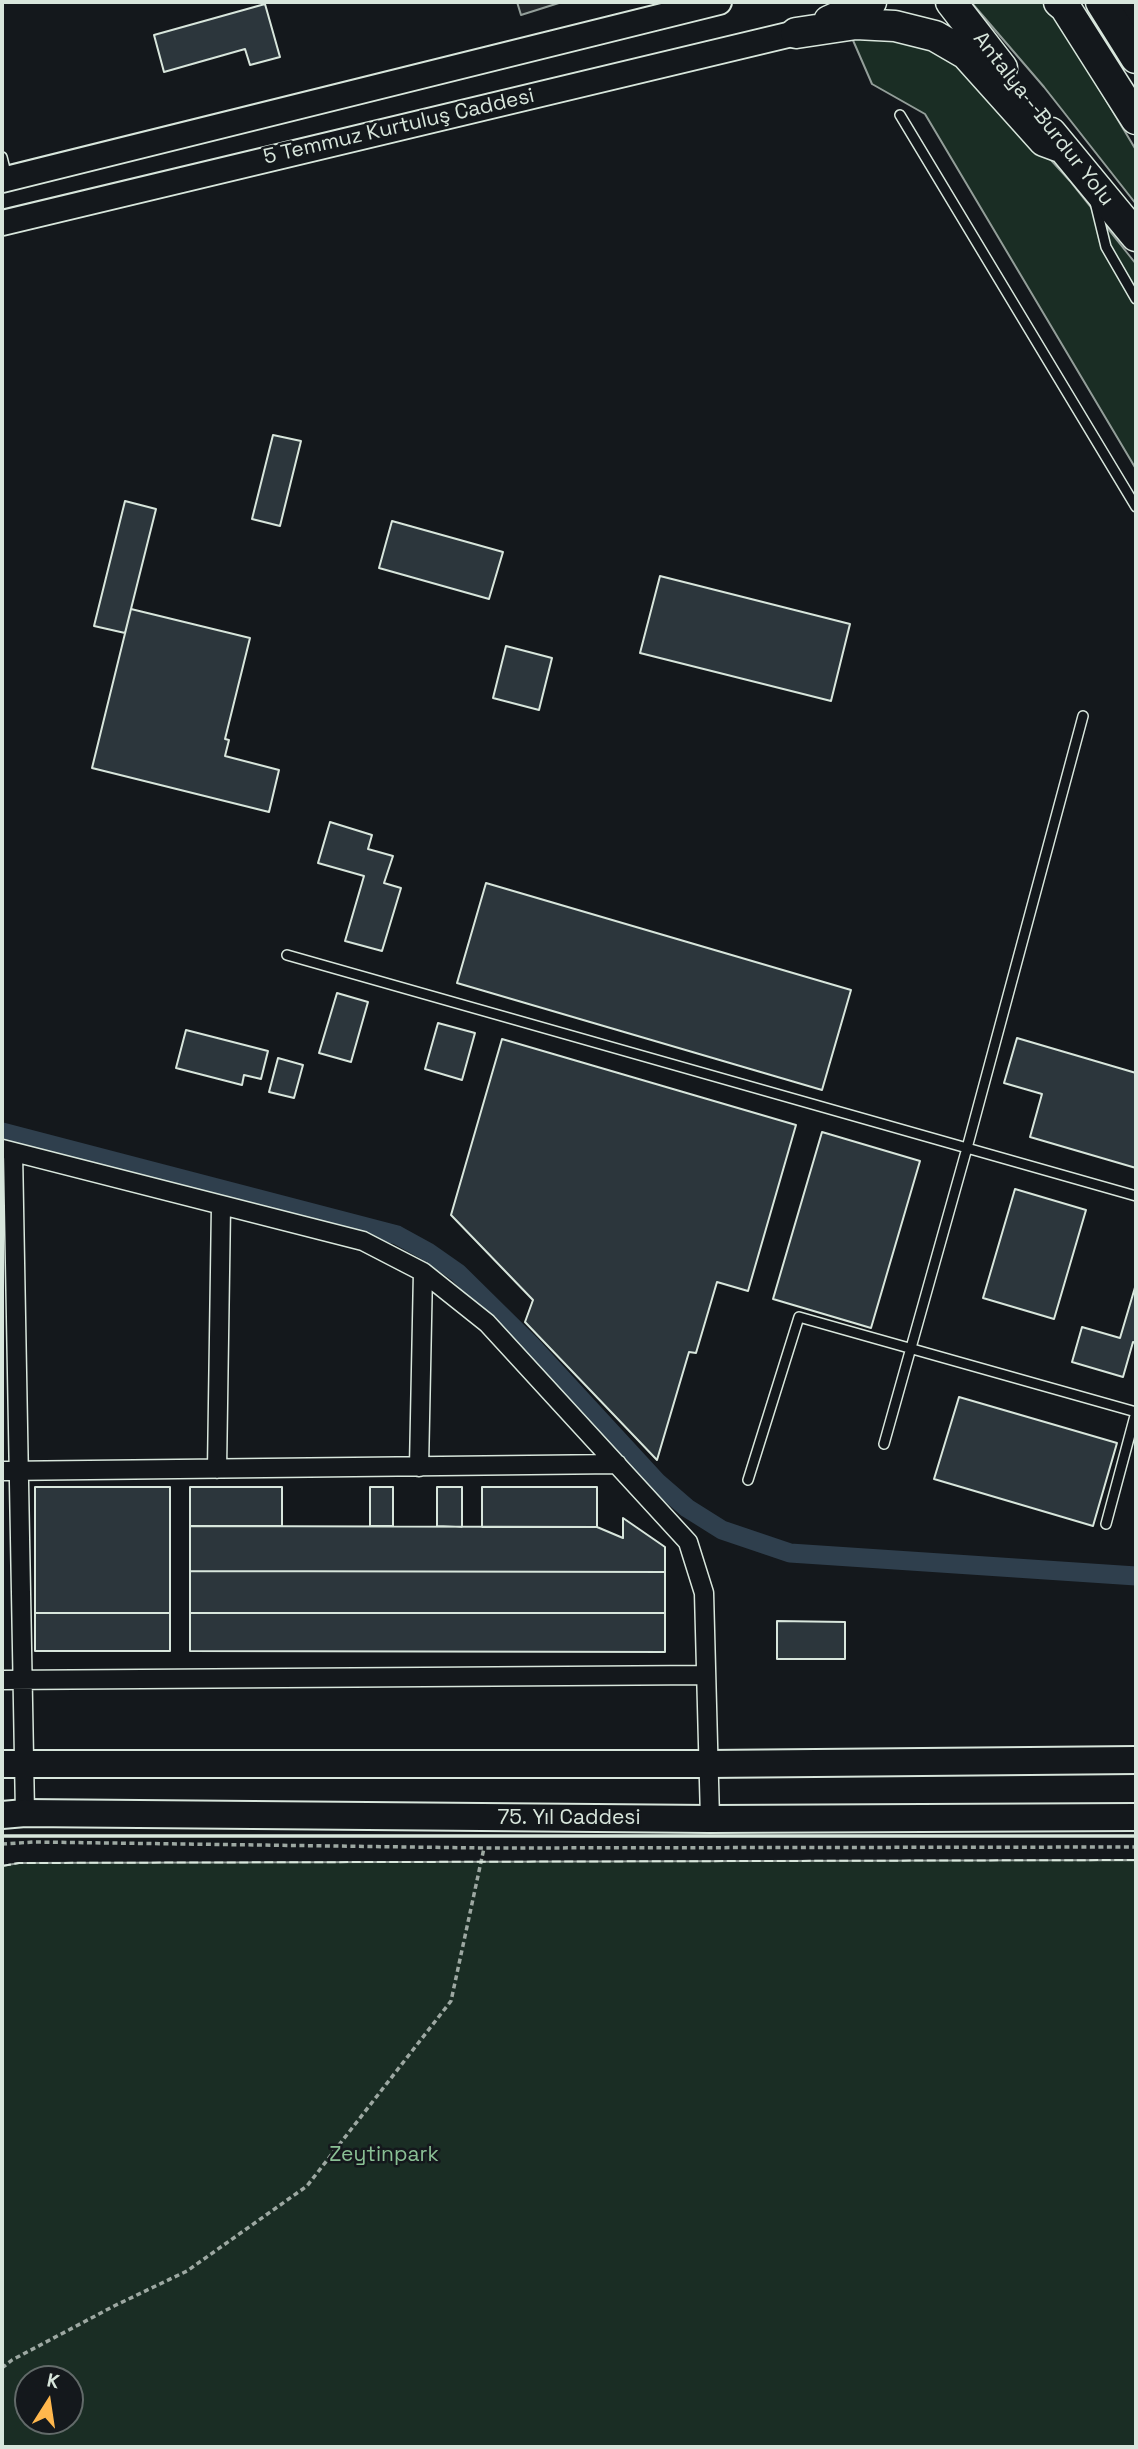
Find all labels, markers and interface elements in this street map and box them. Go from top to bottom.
street label: Antalya - Burdur Yolu [967,27,1119,211]
street label: 5 Temmuz Kurtuluş Caddesi [261,84,537,170]
street label: 75. Yıl Caddesi [497,1805,641,1831]
park label: Zeytinpark [329,2142,439,2168]
north arrow [14,2365,84,2435]
text: K [45,2367,61,2394]

